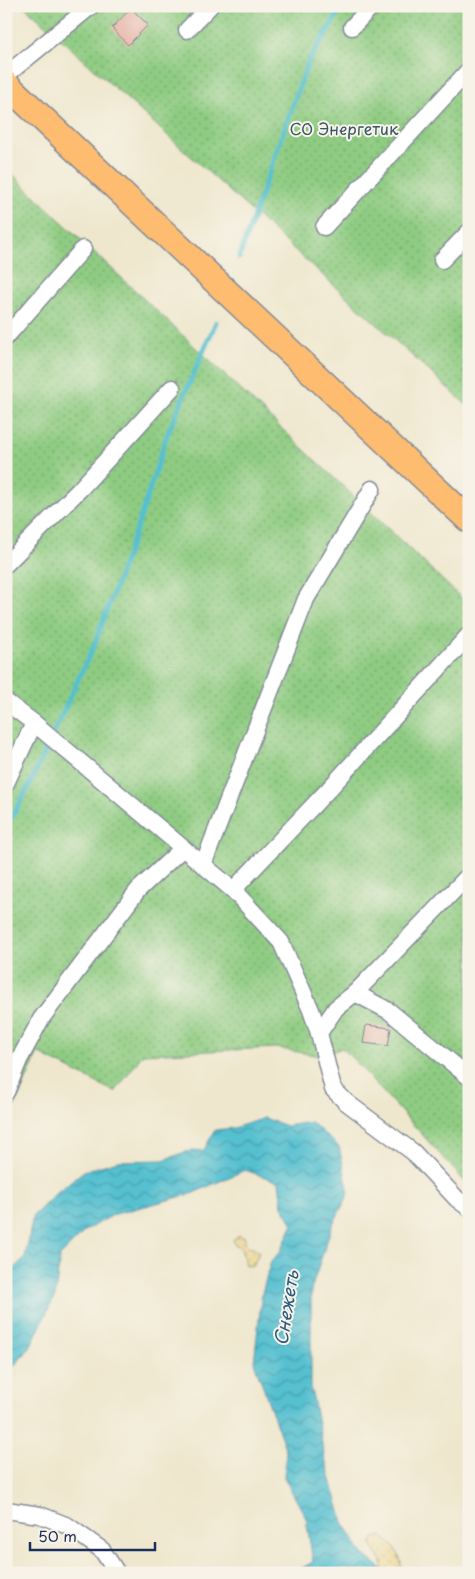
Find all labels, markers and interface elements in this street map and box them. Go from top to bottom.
park label: СО Энергетик [290,116,399,140]
water label: Снежеть [266,1268,305,1347]
scale bar [30,1519,155,1551]
text: 50 m [38,1524,77,1547]

